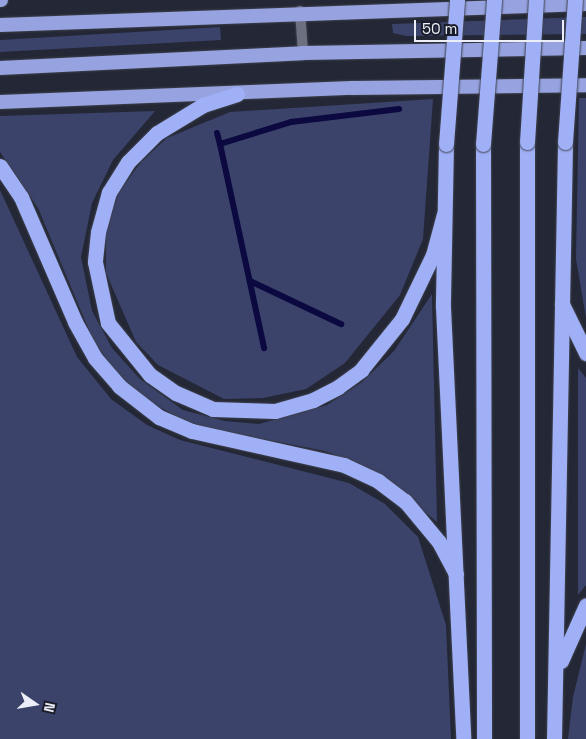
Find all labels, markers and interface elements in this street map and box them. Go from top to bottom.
scale bar [416,10,566,42]
text: 50 m [422,19,457,38]
north arrow [10,679,60,729]
text: N [40,701,59,714]

